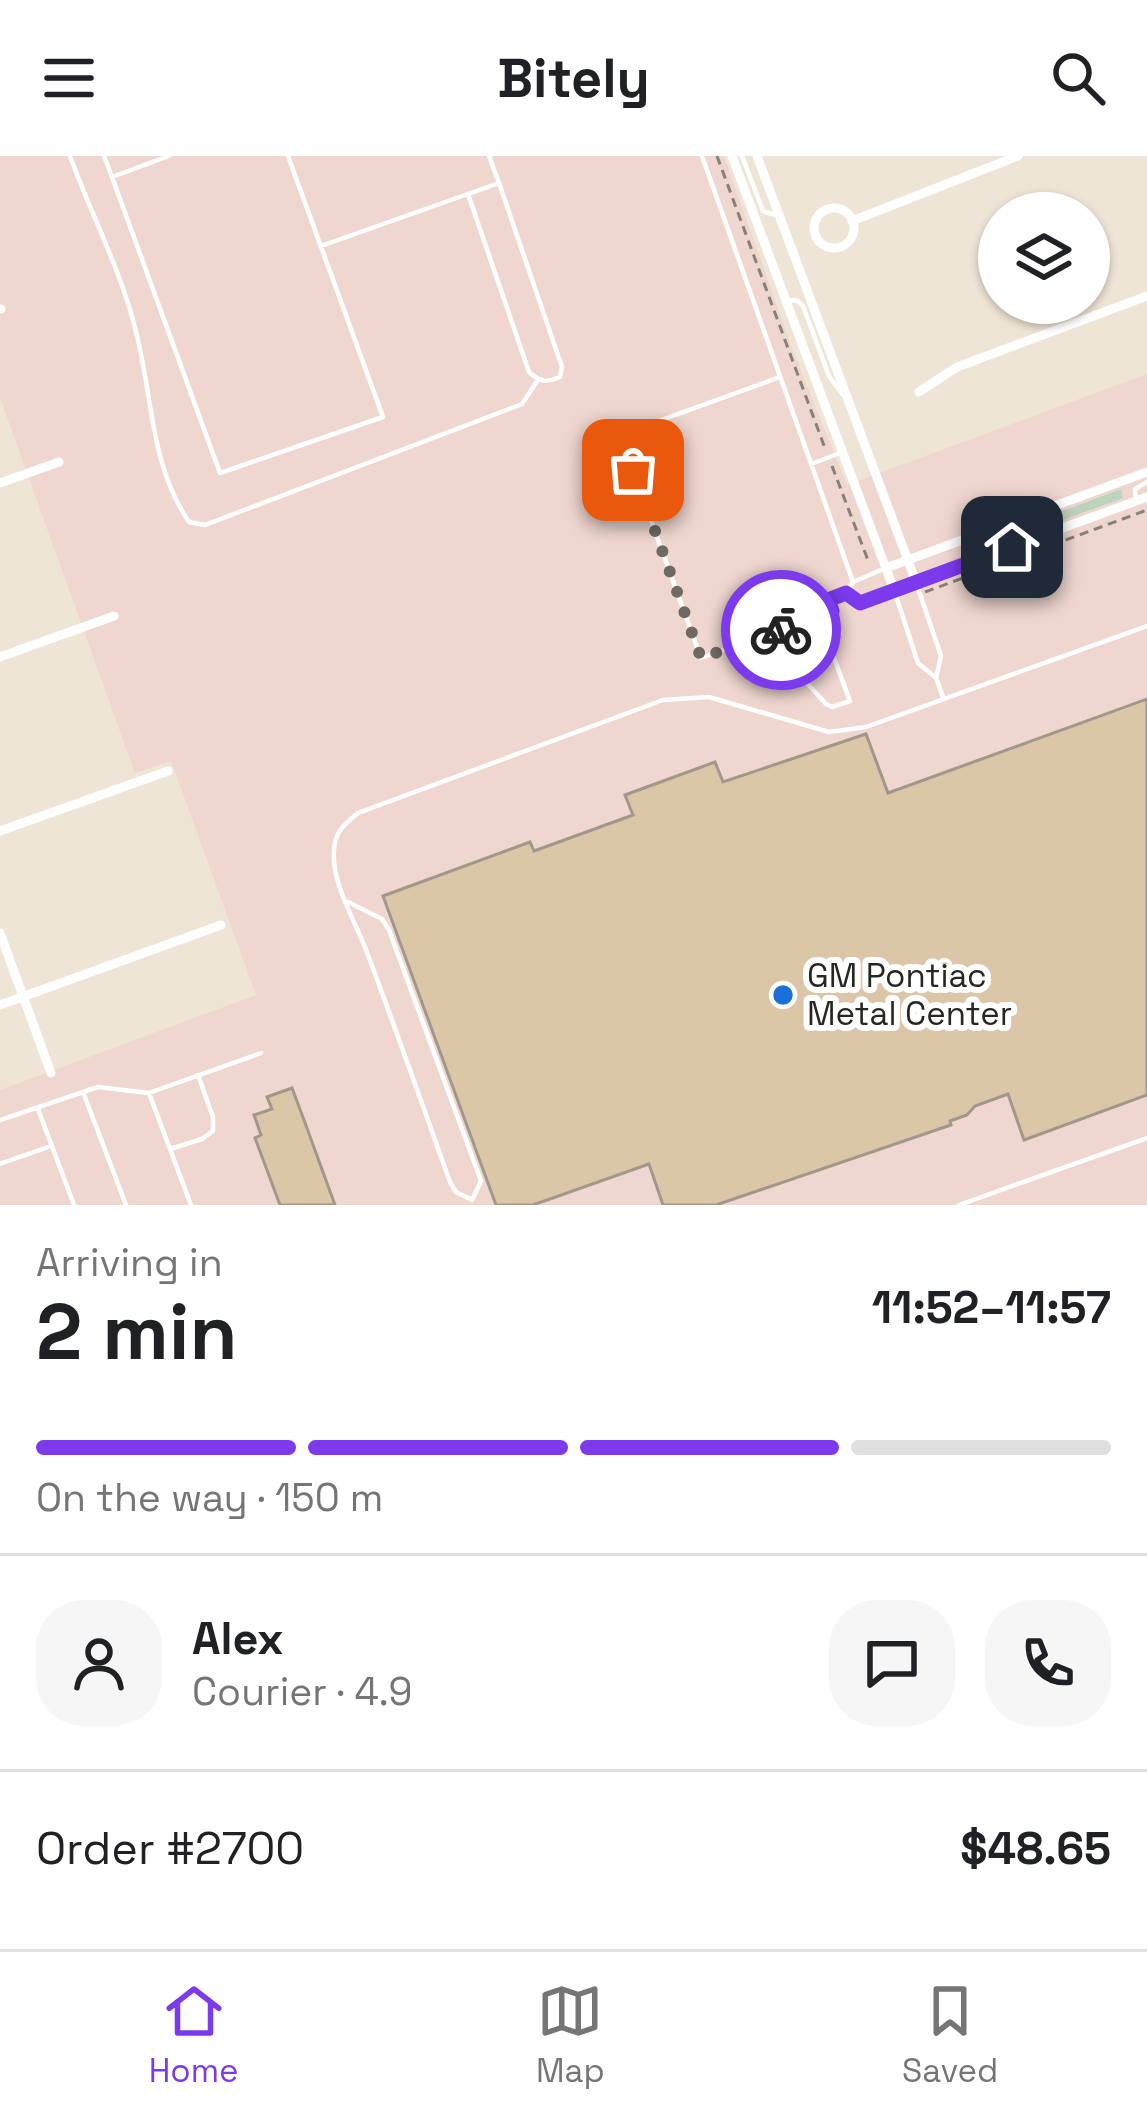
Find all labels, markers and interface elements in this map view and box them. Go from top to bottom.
text: Bitely [497,44,650,113]
icon: menu [36,45,102,111]
icon: search [1045,45,1111,111]
map controls [978,192,1110,324]
button: layers [978,192,1110,324]
pin [582,419,684,521]
icon: bag [600,437,666,503]
pin [961,496,1063,598]
icon: home [979,514,1045,580]
courier [721,570,841,690]
icon: bike [748,597,814,663]
place label: GM Pontiac Metal Center [807,955,1012,1035]
marker: GM Pontiac Metal Center [770,982,796,1008]
text: Arriving in [36,1238,223,1287]
text: 11:52–11:57 [872,1279,1111,1336]
text: 2 min [36,1282,238,1382]
text: On the way · 150 m [36,1473,383,1522]
button: person [36,1600,162,1726]
button: chat [829,1600,955,1726]
button: phone [985,1600,1111,1726]
text: Alex [192,1610,284,1667]
text: Courier · 4.9 [192,1667,412,1716]
text: Order #2700 [36,1820,304,1877]
text: $48.65 [960,1820,1111,1877]
tab: Home [149,1978,239,2092]
tab: Map [536,1978,605,2092]
tab: Saved [902,1978,998,2092]

